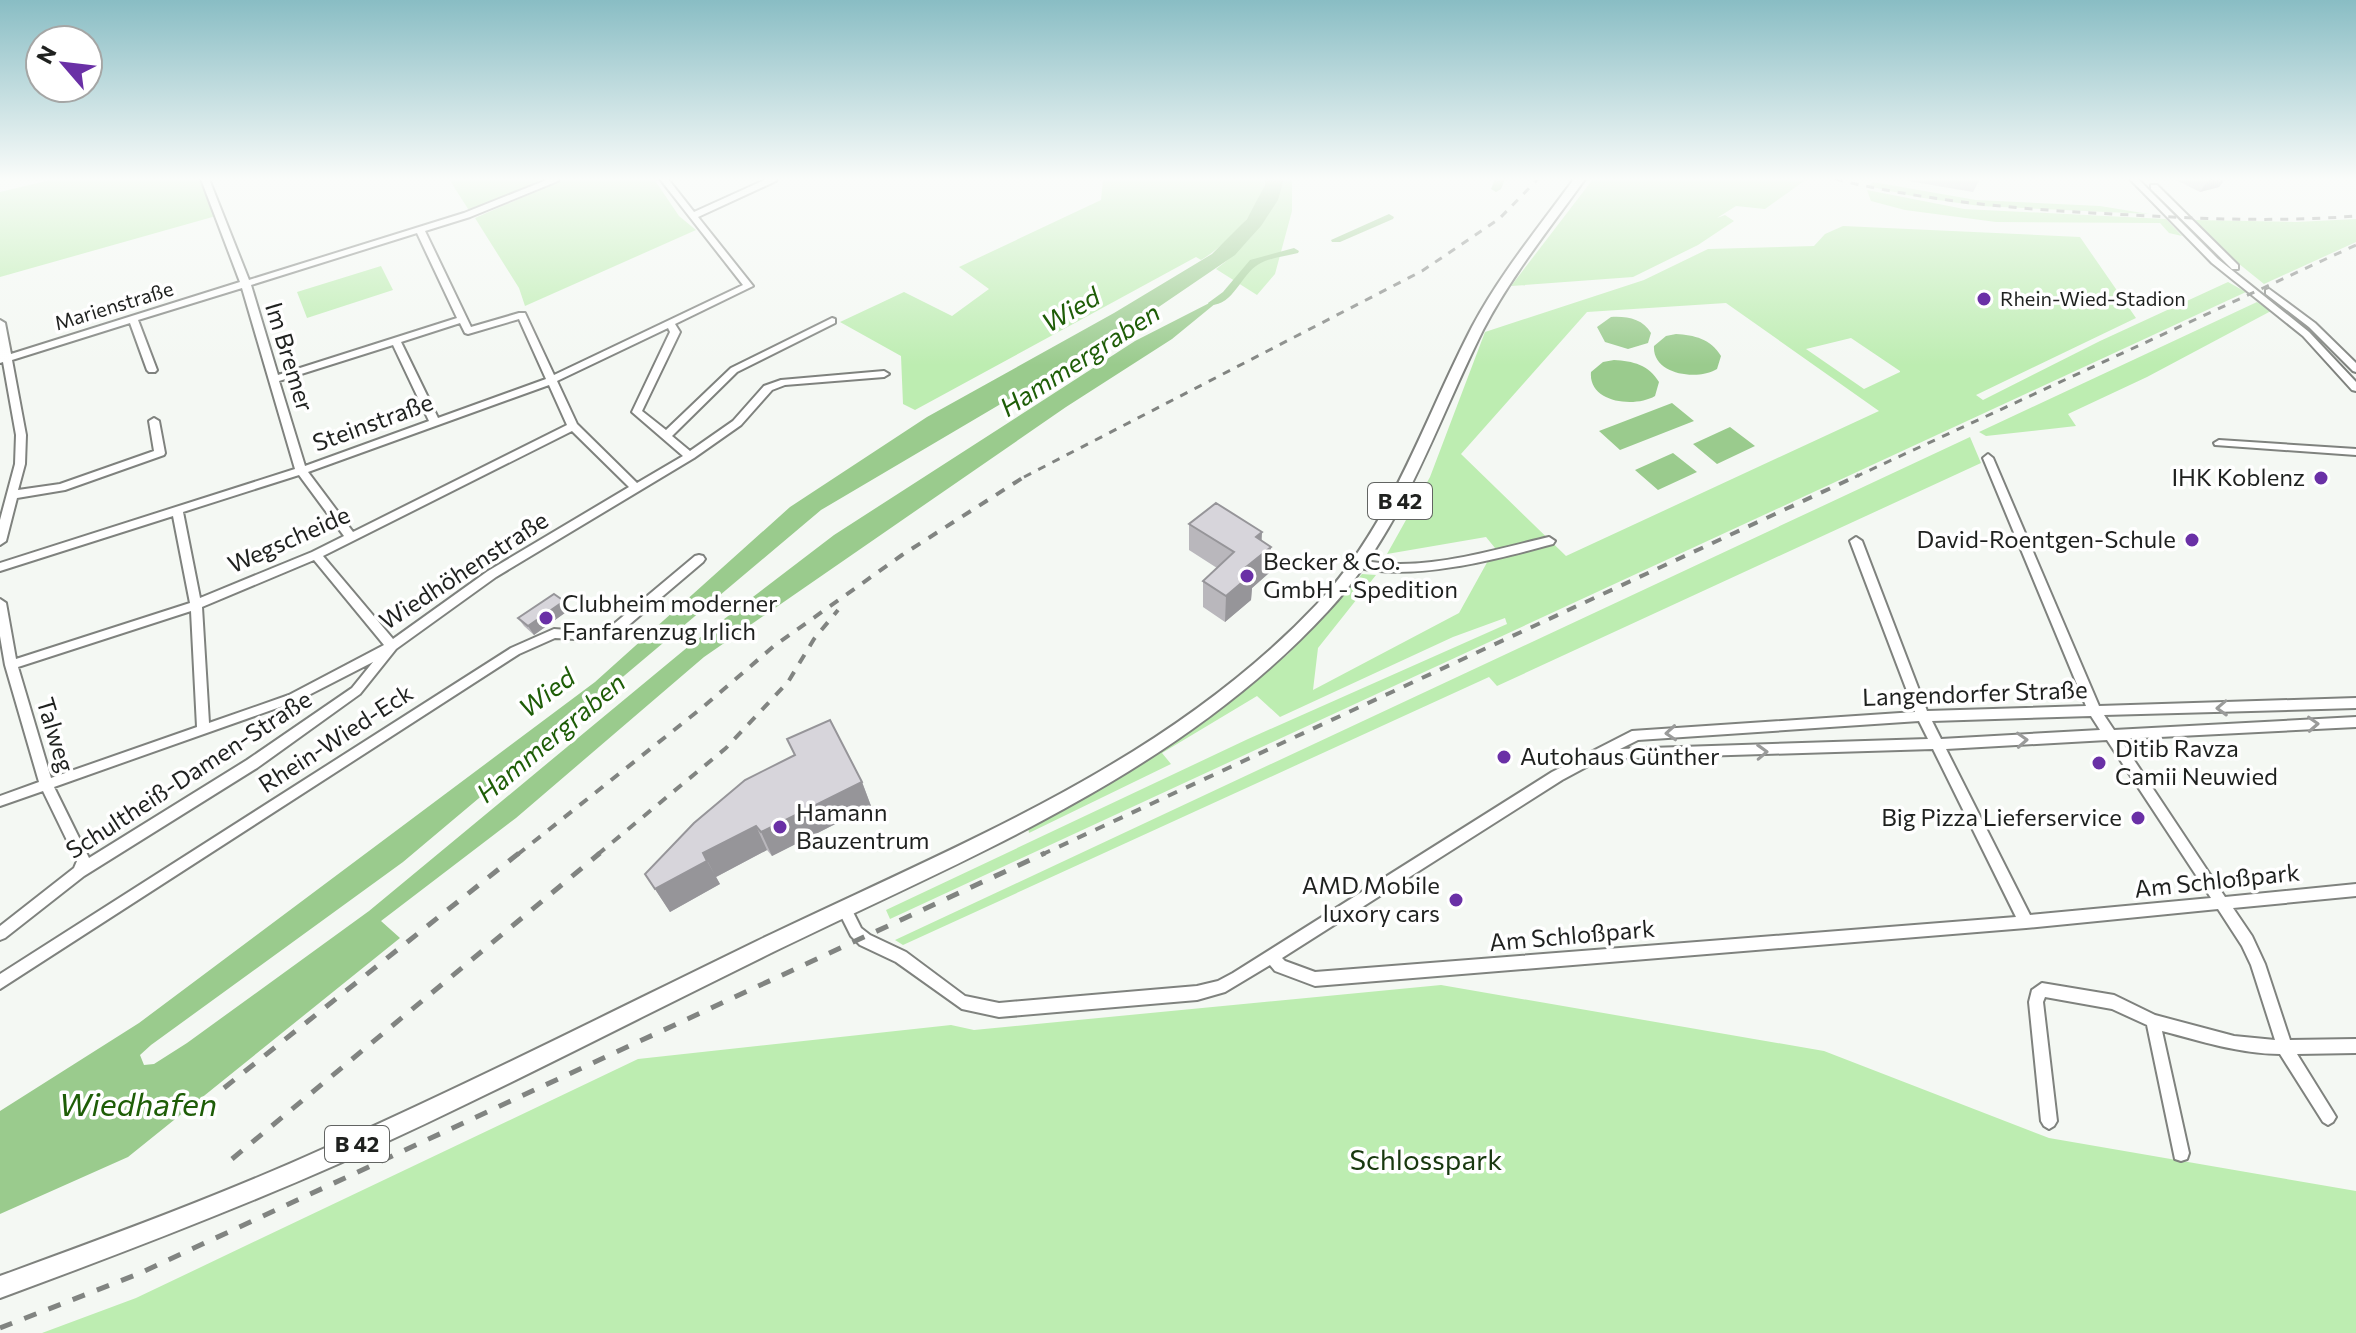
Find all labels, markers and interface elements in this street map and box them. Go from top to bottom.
north arrow [24,24,104,104]
text: N [30,41,62,68]
street label: Marienstraße [52,276,176,334]
water label: Wied [1036,279,1106,338]
place label: Rhein-Wied-Stadion [2000,286,2186,310]
marker: Rhein-Wied-Stadion [1975,290,1993,308]
water label: Hammergraben [993,296,1165,422]
street label: Im Bremer [260,298,321,415]
street label: Steinstraße [308,386,437,457]
place label: IHK Koblenz [2171,462,2305,491]
marker: IHK Koblenz [2312,469,2330,487]
road number: B 42 [1368,483,1432,519]
street label: Wegscheide [223,499,354,578]
street label: Wiedhöhenstraße [373,504,553,635]
place label: David-Roentgen-Schule [1917,524,2176,553]
marker: David-Roentgen-Schule [2183,531,2201,549]
place label: Becker & Co. GmbH - Spedition [1263,546,1458,603]
marker: Becker & Co. GmbH - Spedition [1238,567,1256,585]
place label: Clubheim moderner Fanfarenzug Irlich [562,588,778,645]
marker: Clubheim moderner Fanfarenzug Irlich [537,609,555,627]
water label: Wied [512,660,581,723]
water label: Hammergraben [469,666,631,808]
street label: Langendorfer Straße [1862,674,2088,711]
street label: Rhein-Wied-Eck [253,677,418,798]
street label: Schultheiß-Damen-Straße [60,683,316,864]
street label: Talweg [31,694,81,775]
one-way arrow [2215,699,2228,716]
one-way arrow [2307,716,2320,733]
one-way arrow [1664,724,1677,741]
one-way arrow [2016,731,2029,748]
place label: Ditib Ravza Camii Neuwied [2115,733,2278,790]
place label: Autohaus Günther [1520,741,1720,770]
one-way arrow [1756,743,1769,760]
marker: Autohaus Günther [1495,748,1513,766]
marker: Ditib Ravza Camii Neuwied [2090,754,2108,772]
place label: Hamann Bauzentrum [796,797,930,854]
place label: Big Pizza Lieferservice [1881,802,2122,831]
marker: Big Pizza Lieferservice [2129,809,2147,827]
marker: Hamann Bauzentrum [771,818,789,836]
street label: Am Schloßpark [2133,856,2301,903]
place label: AMD Mobile luxory cars [1302,870,1440,927]
marker: AMD Mobile luxory cars [1447,891,1465,909]
street label: Am Schloßpark [1488,913,1656,956]
water label: Wiedhafen [59,1083,217,1123]
road number: B 42 [325,1126,389,1162]
park label: Schlosspark [1350,1142,1502,1176]

